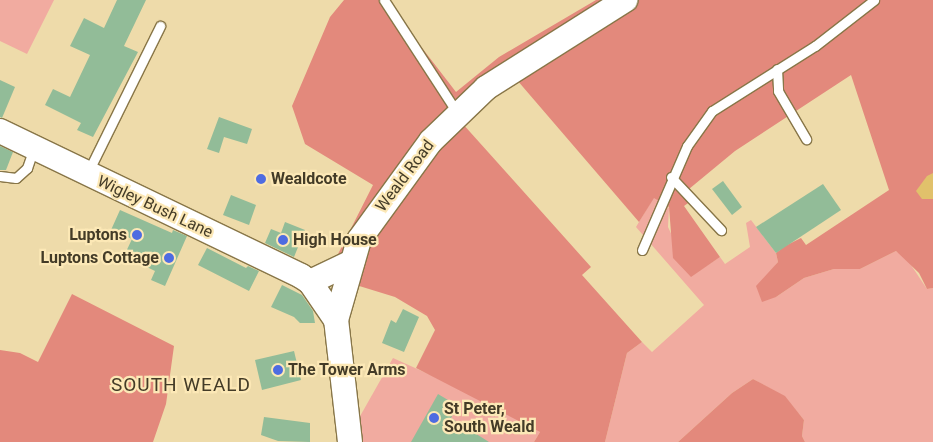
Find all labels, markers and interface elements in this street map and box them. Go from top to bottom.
street label: Weald Road [372,136,438,216]
place label: Wealdcote [271,169,347,189]
street label: Wigley Bush Lane [94,172,216,242]
marker: Wealdcote [255,173,267,185]
place label: Luptons [69,225,127,245]
marker: Luptons [131,229,143,241]
place label: High House [293,230,377,250]
marker: High House [277,234,289,246]
place label: Luptons Cottage [40,248,159,268]
marker: Luptons Cottage [163,252,175,264]
place label: The Tower Arms [288,360,406,380]
marker: The Tower Arms [272,364,284,376]
district label: SOUTH WEALD [110,374,252,396]
place label: St Peter, South Weald [444,399,534,437]
marker: St Peter, South Weald [428,412,440,424]

